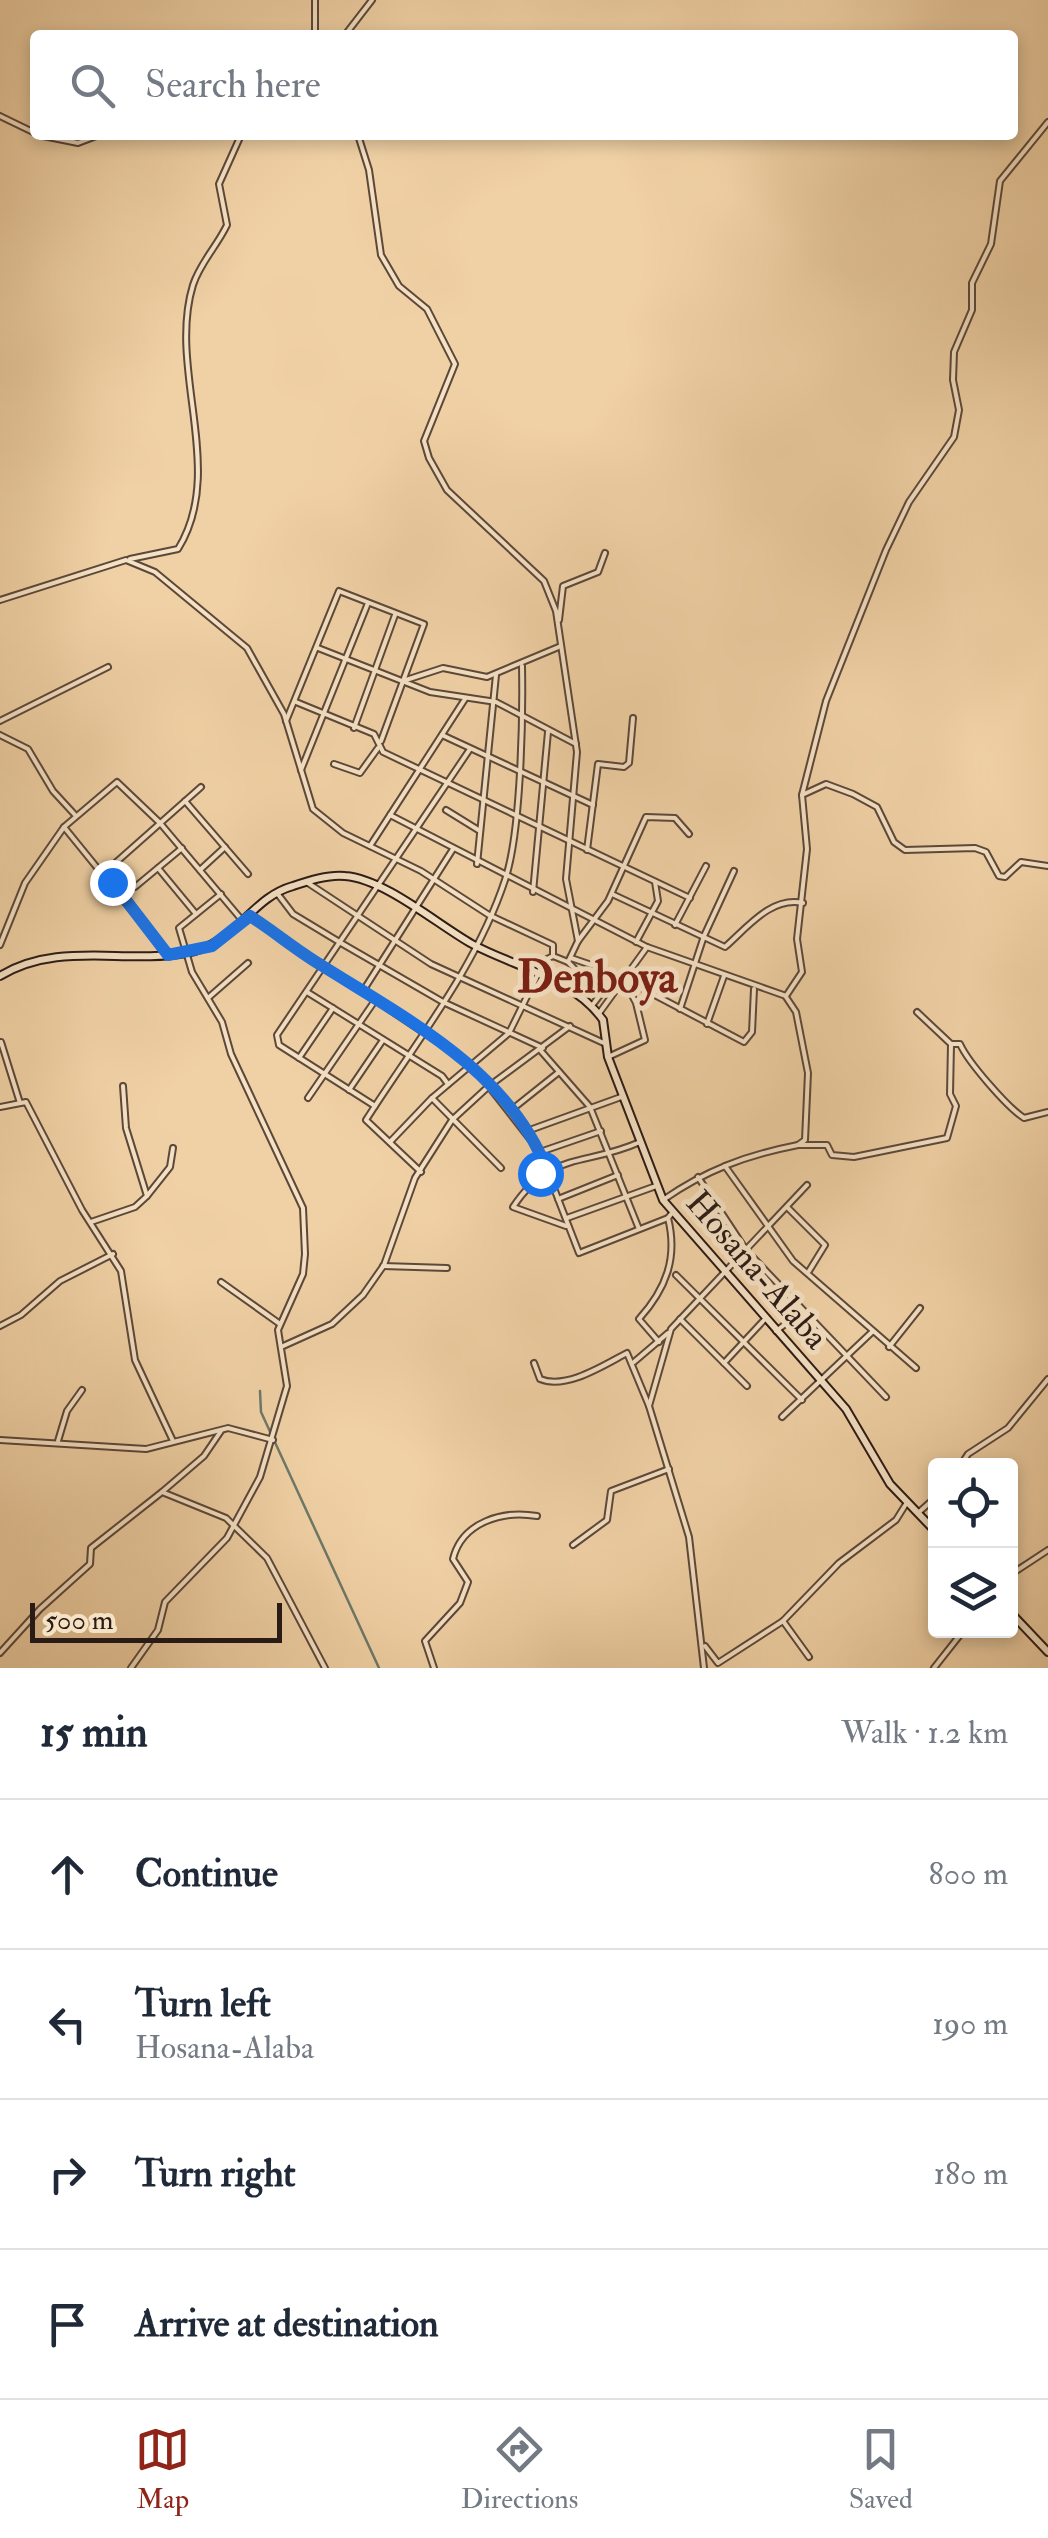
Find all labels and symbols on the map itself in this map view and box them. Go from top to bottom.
route end [90,860,136,906]
district label: Denboya [517,950,679,1006]
route start [518,1151,564,1197]
street label: Hosana-Alaba [676,1182,838,1359]
scale bar [30,1598,282,1642]

